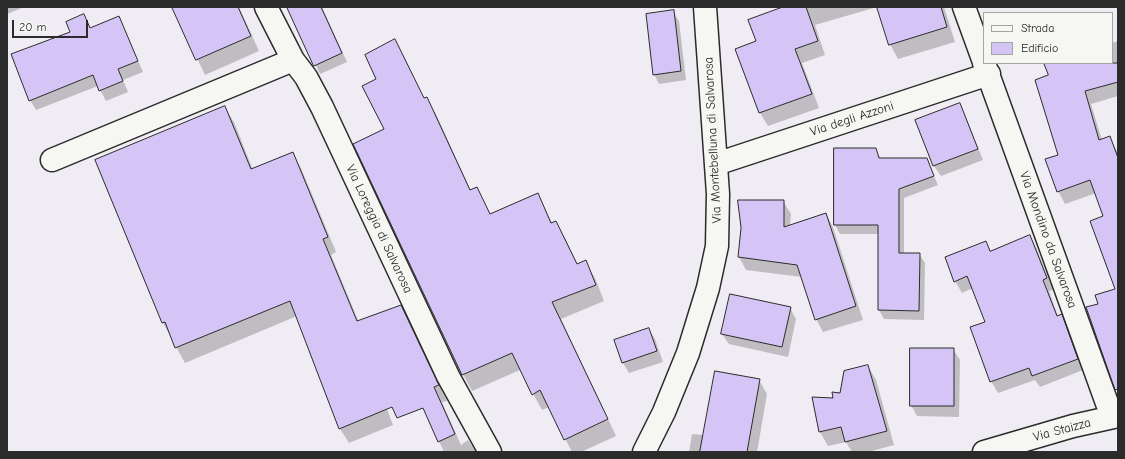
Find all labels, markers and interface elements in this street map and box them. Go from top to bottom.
scale bar [14,12,90,38]
legend [983,12,1113,64]
text: 20 m [19,20,47,34]
text: Strada [1021,21,1054,35]
text: Edificio [1021,41,1058,55]
street label: Via Montebelluna di Salvarosa [701,56,725,224]
street label: Via degli Azzoni [808,98,896,140]
street label: Via Loreggia di Salvarosa [342,162,416,296]
street label: Via Mondino da Salvarosa [1016,169,1080,311]
street label: Via Staizza [1032,415,1092,445]

